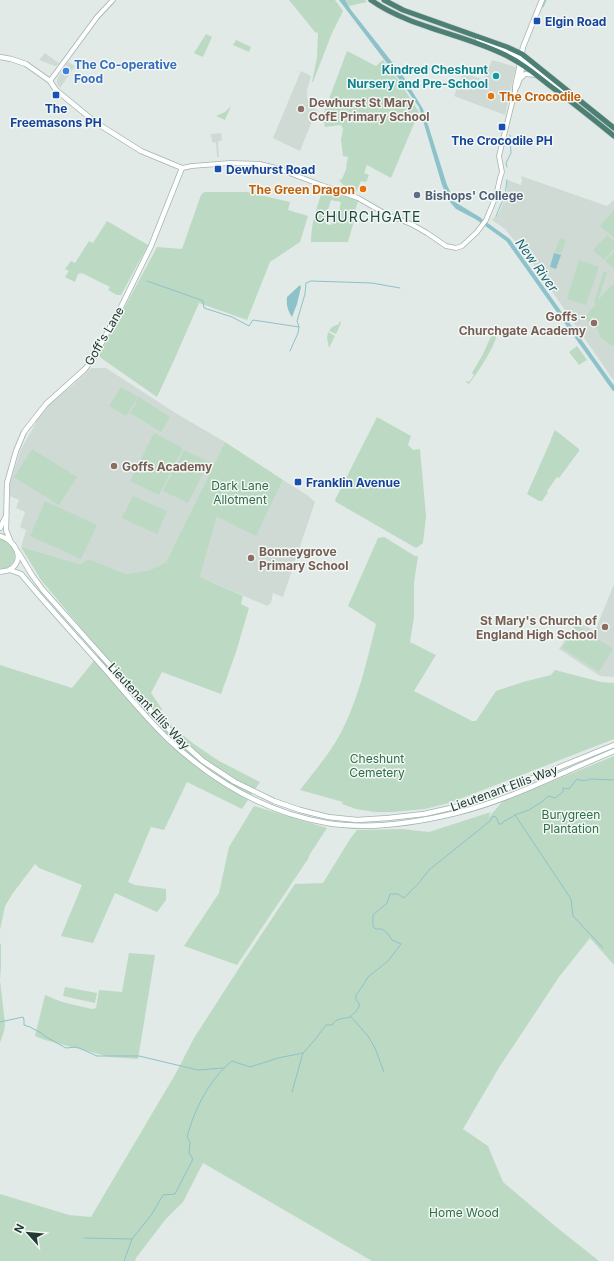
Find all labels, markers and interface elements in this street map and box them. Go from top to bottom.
place label: Elgin Road [545,14,606,29]
marker: Elgin Road [532,16,542,26]
place label: The Co-operative Food [74,57,177,86]
place label: Kindred Cheshunt Nursery and Pre-School [347,62,489,91]
marker: The Co-operative Food [61,66,71,76]
marker: Kindred Cheshunt Nursery and Pre-School [491,71,501,81]
place label: The Crocodile [499,89,581,104]
marker: The Freemasons PH [51,90,61,100]
marker: The Crocodile [486,91,496,101]
place label: Dewhurst St Mary CofE Primary School [309,95,430,124]
place label: The Freemasons PH [10,101,102,130]
marker: Dewhurst St Mary CofE Primary School [296,104,306,114]
marker: The Crocodile PH [497,122,507,132]
place label: The Crocodile PH [451,133,553,148]
place label: Dewhurst Road [226,162,315,177]
marker: Dewhurst Road [213,164,223,174]
place label: The Green Dragon [249,182,355,197]
marker: The Green Dragon [358,184,368,194]
place label: Bishops' College [425,188,523,203]
marker: Bishops' College [412,190,422,200]
district label: CHURCHGATE [315,208,421,225]
water label: New River [512,235,562,296]
street label: Goff's Lane [81,304,127,368]
place label: Goffs - Churchgate Academy [459,309,587,338]
marker: Goffs - Churchgate Academy [589,318,599,328]
place label: Goffs Academy [122,459,213,474]
marker: Goffs Academy [109,461,119,471]
place label: Franklin Avenue [306,475,400,490]
marker: Franklin Avenue [293,477,303,487]
park label: Dark Lane Allotment [211,478,269,507]
place label: Bonneygrove Primary School [259,544,348,573]
marker: Bonneygrove Primary School [246,553,256,563]
place label: St Mary's Church of England High School [476,613,597,642]
marker: St Mary's Church of England High School [600,622,610,632]
street label: Lieutenant Ellis Way [105,660,193,753]
park label: Cheshunt Cemetery [349,751,405,780]
street label: Lieutenant Ellis Way [448,762,560,814]
park label: Burygreen Plantation [542,807,600,836]
park label: Home Wood [429,1205,499,1220]
north arrow [8,1213,48,1253]
text: N [11,1222,27,1235]

